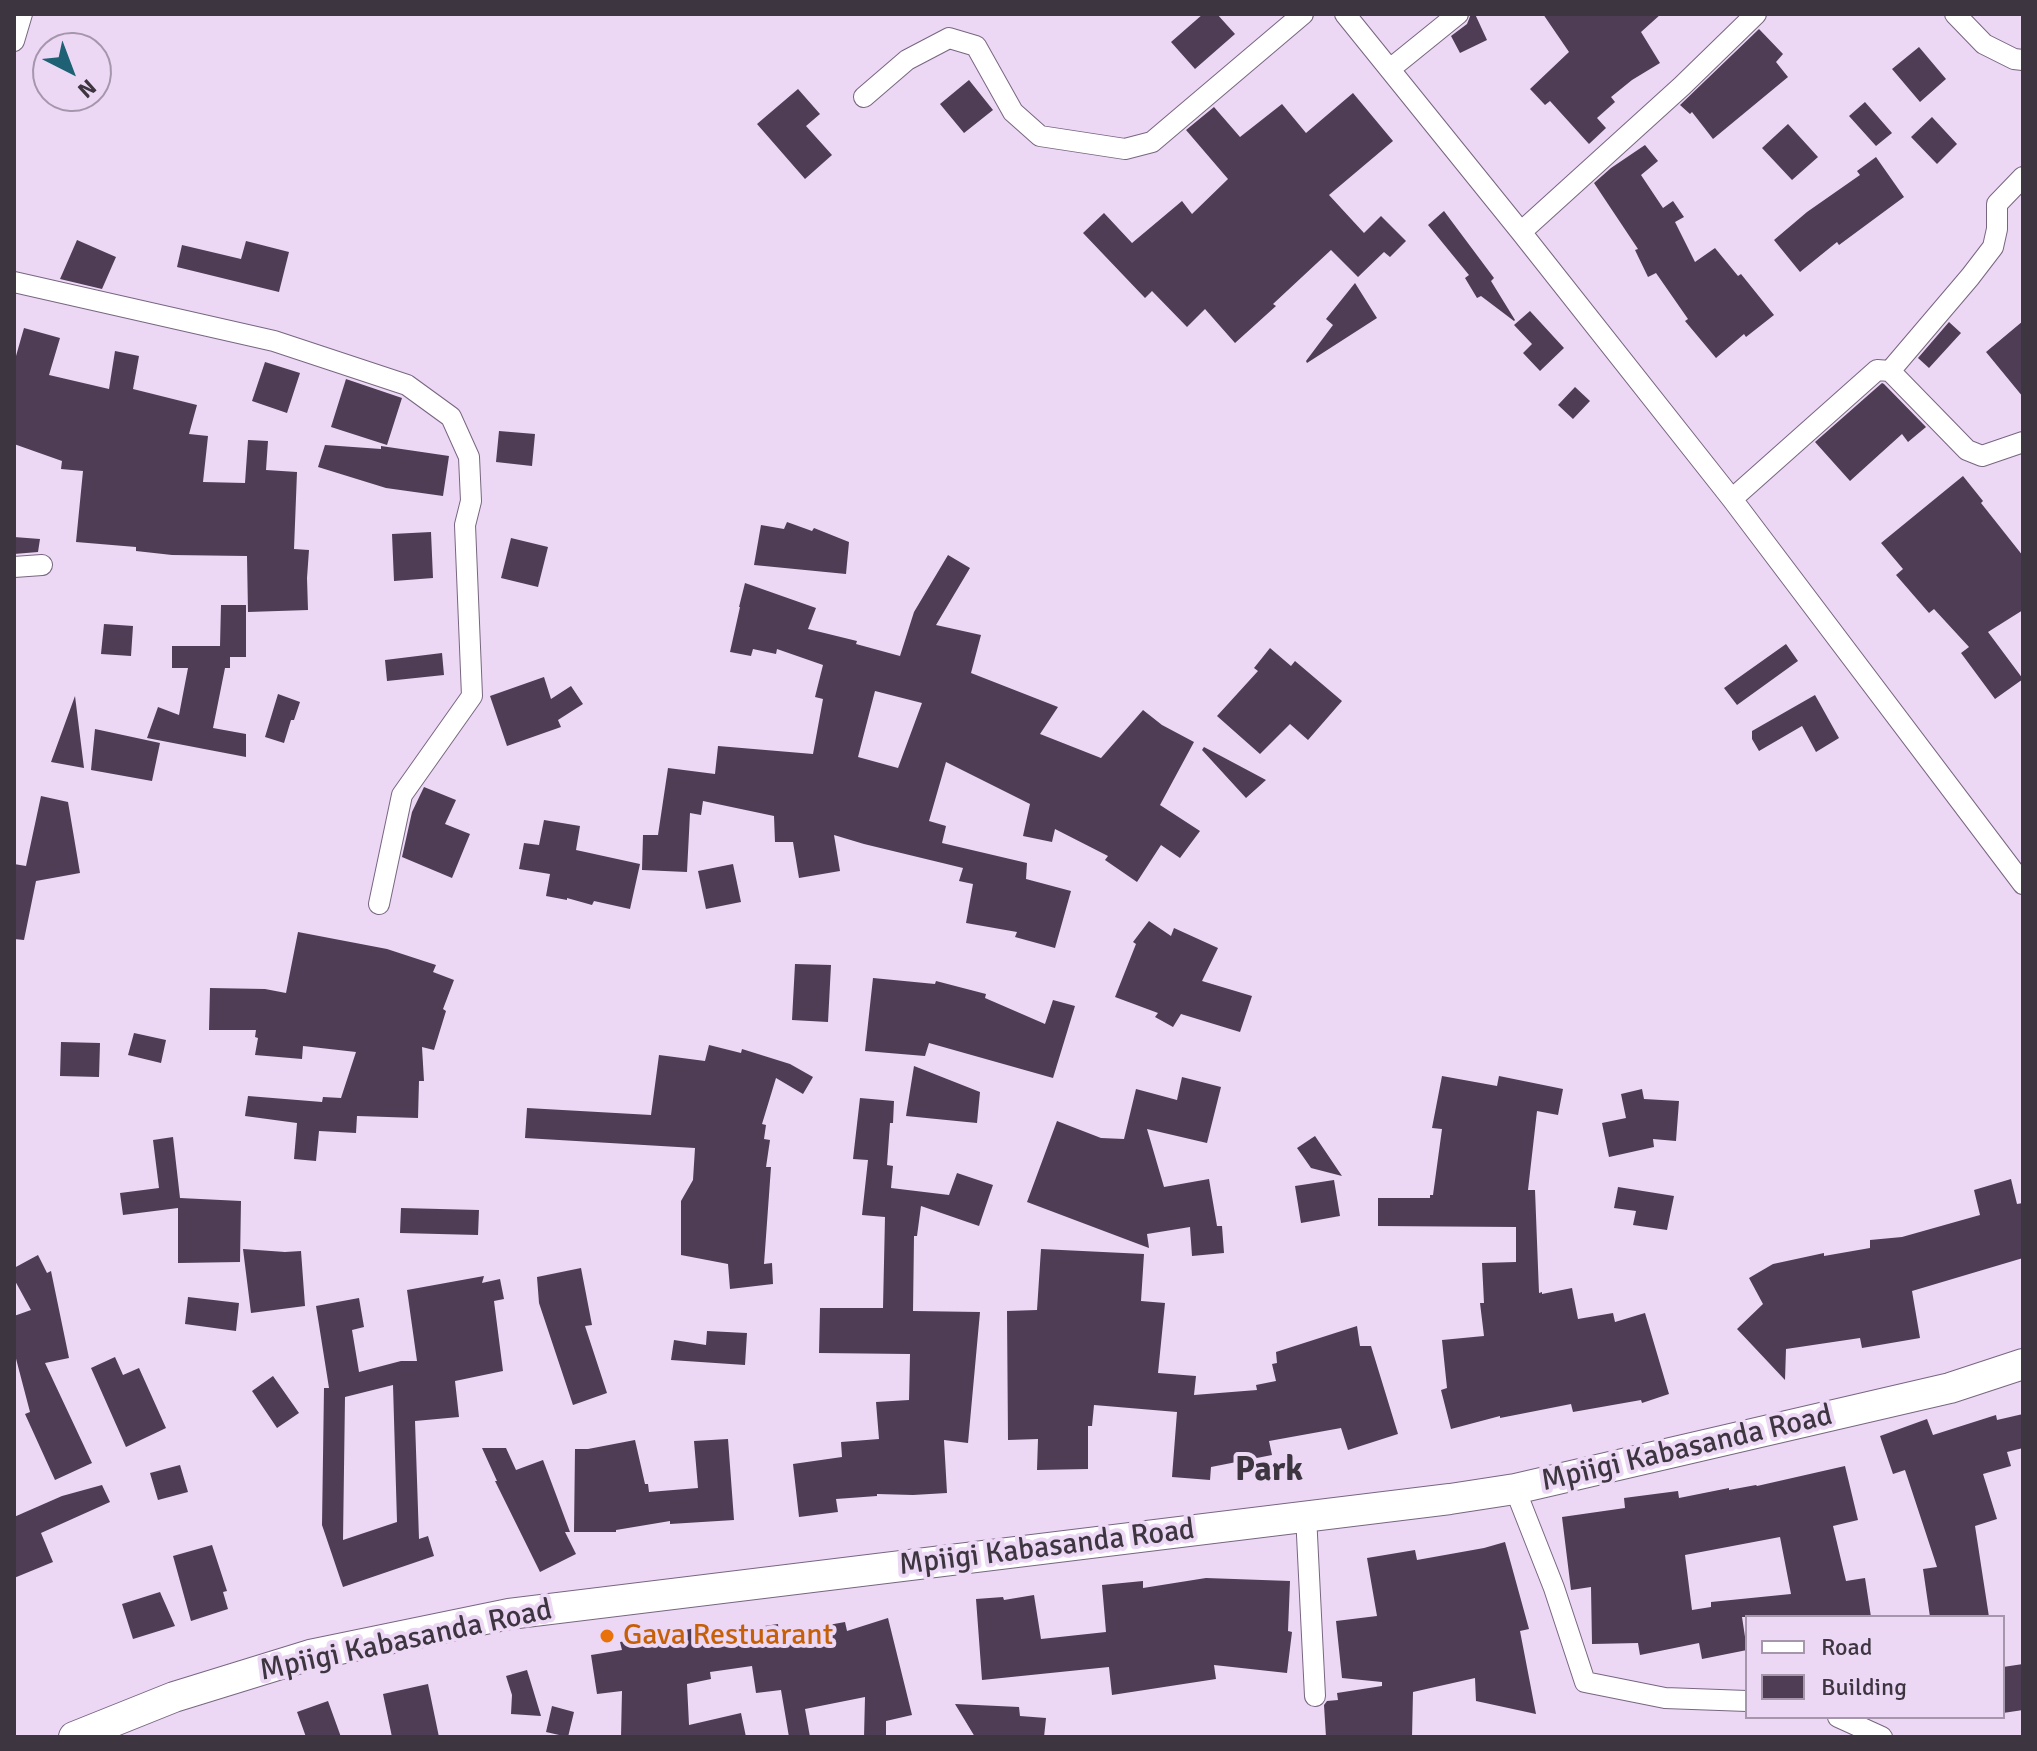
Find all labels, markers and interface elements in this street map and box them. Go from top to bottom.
north arrow [32,32,112,112]
text: N [72,74,102,104]
street label: Mpiigi Kabasanda Road [1538,1398,1836,1500]
district label: Park [1235,1451,1303,1491]
street label: Mpiigi Kabasanda Road [897,1512,1197,1584]
street label: Mpiigi Kabasanda Road [257,1592,555,1690]
legend [1745,1615,2005,1719]
place label: Gava Restuarant [623,1618,833,1654]
marker: Gava Restuarant [598,1627,616,1645]
text: Road [1821,1632,1872,1662]
text: Building [1821,1672,1907,1702]

